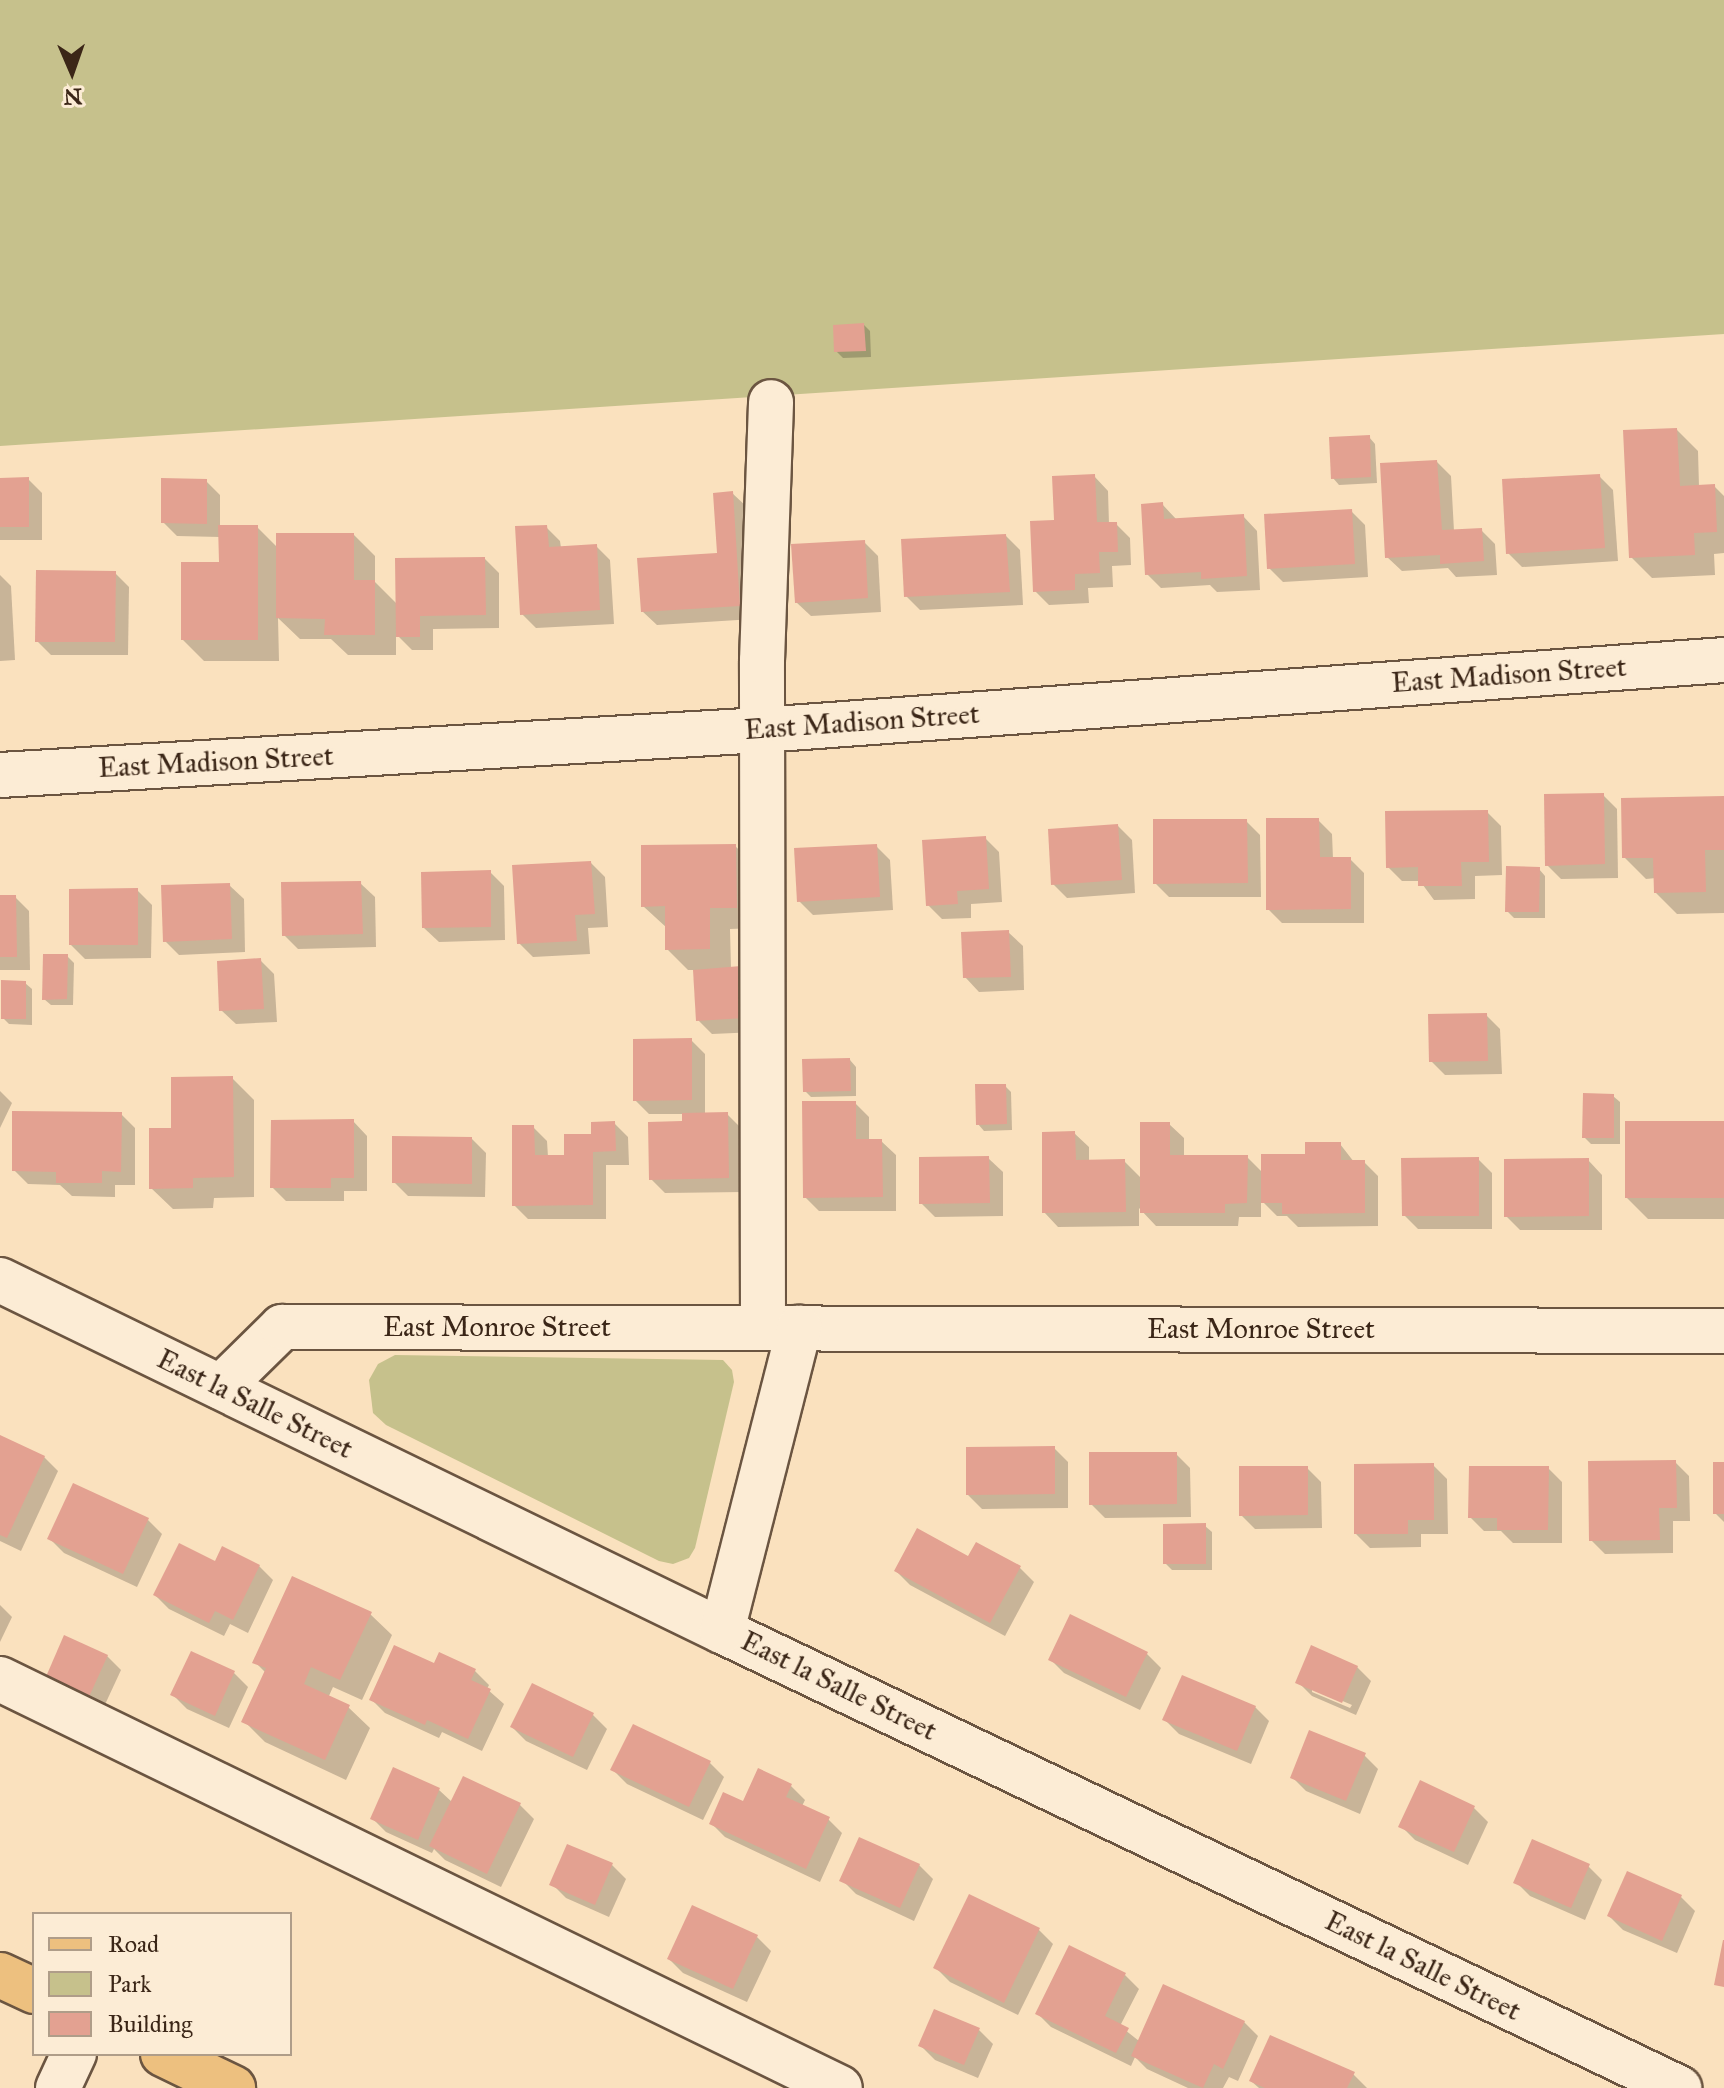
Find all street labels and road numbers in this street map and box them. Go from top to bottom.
street label: East Madison Street [1390,650,1628,700]
street label: East Madison Street [743,697,981,747]
street label: East Madison Street [97,739,335,785]
street label: East Monroe Street [383,1310,611,1344]
street label: East Monroe Street [1147,1312,1375,1346]
street label: East la Salle Street [152,1342,358,1466]
street label: East la Salle Street [736,1624,942,1748]
street label: East la Salle Street [1320,1904,1526,2028]

